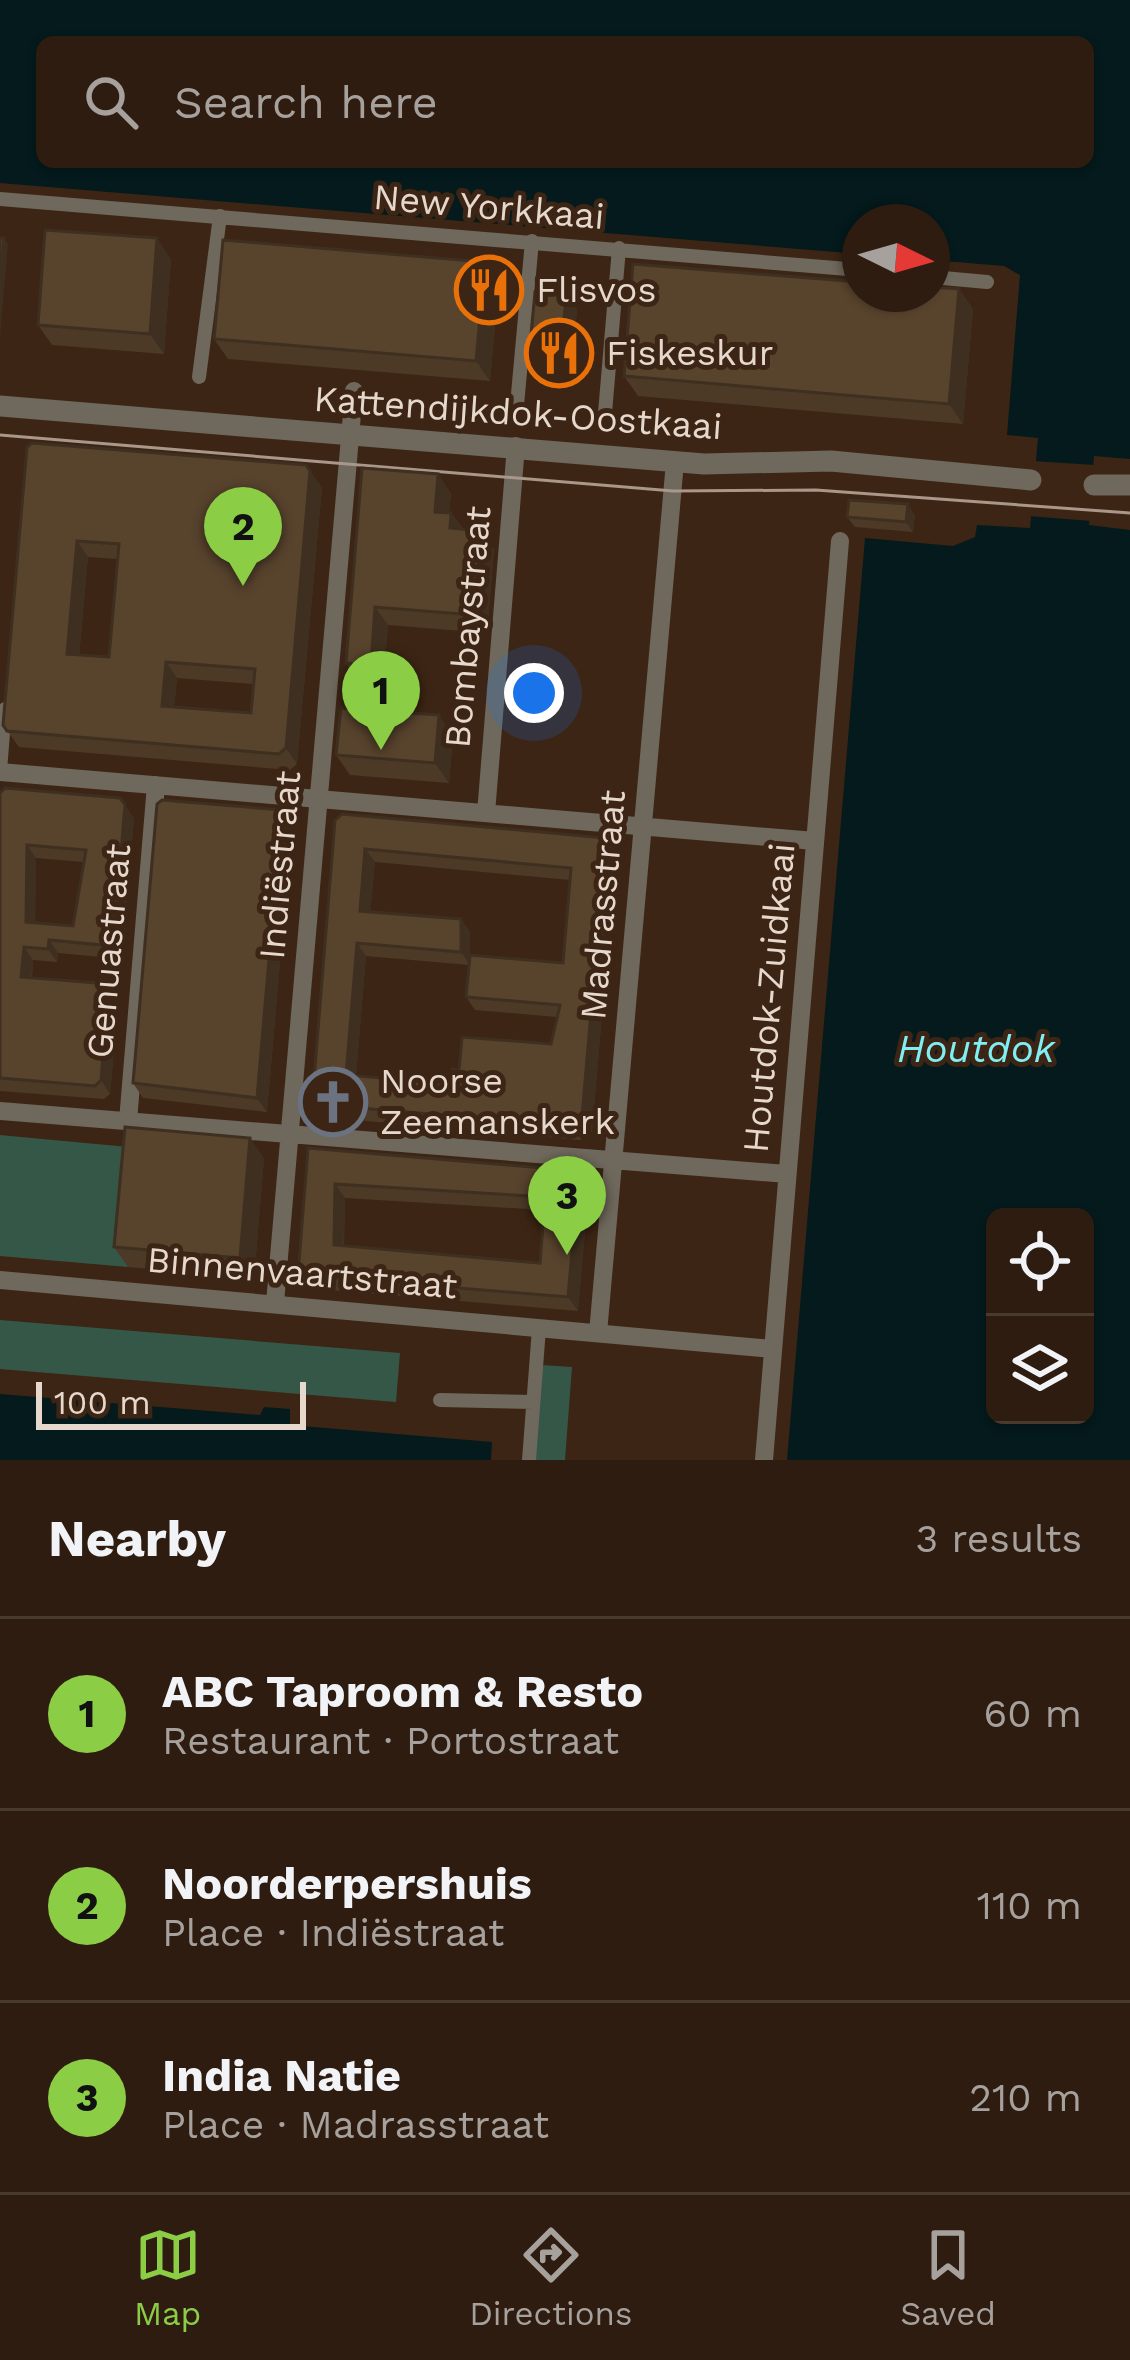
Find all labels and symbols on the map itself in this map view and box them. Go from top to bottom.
street label: New Yorkkaai [372,176,606,238]
north arrow [842,204,950,312]
restaurant icon: Flisvos [454,255,524,325]
place label: Flisvos [536,269,656,311]
restaurant icon: Fiskeskur [524,318,594,388]
place label: Fiskeskur [606,332,773,374]
street label: Kattendijkdok-Oostkaai [312,378,724,448]
pin: 2 [204,487,282,586]
street label: Bombaystraat [436,504,500,750]
pin: 1 [342,651,420,750]
your location [504,663,564,723]
street label: Indiëstraat [251,769,309,961]
street label: Madrasstraat [572,788,634,1022]
street label: Houtdok-Zuidkaai [735,841,803,1155]
street label: Genuastraat [79,842,139,1060]
water label: Houtdok [897,1026,1057,1071]
place label: Noorse Zeemanskerk [380,1060,615,1143]
church icon: Noorse Zeemanskerk [298,1067,368,1137]
pin: 3 [528,1156,606,1255]
street label: Binnenvaartstraat [145,1239,459,1307]
scale bar [36,1376,306,1429]

